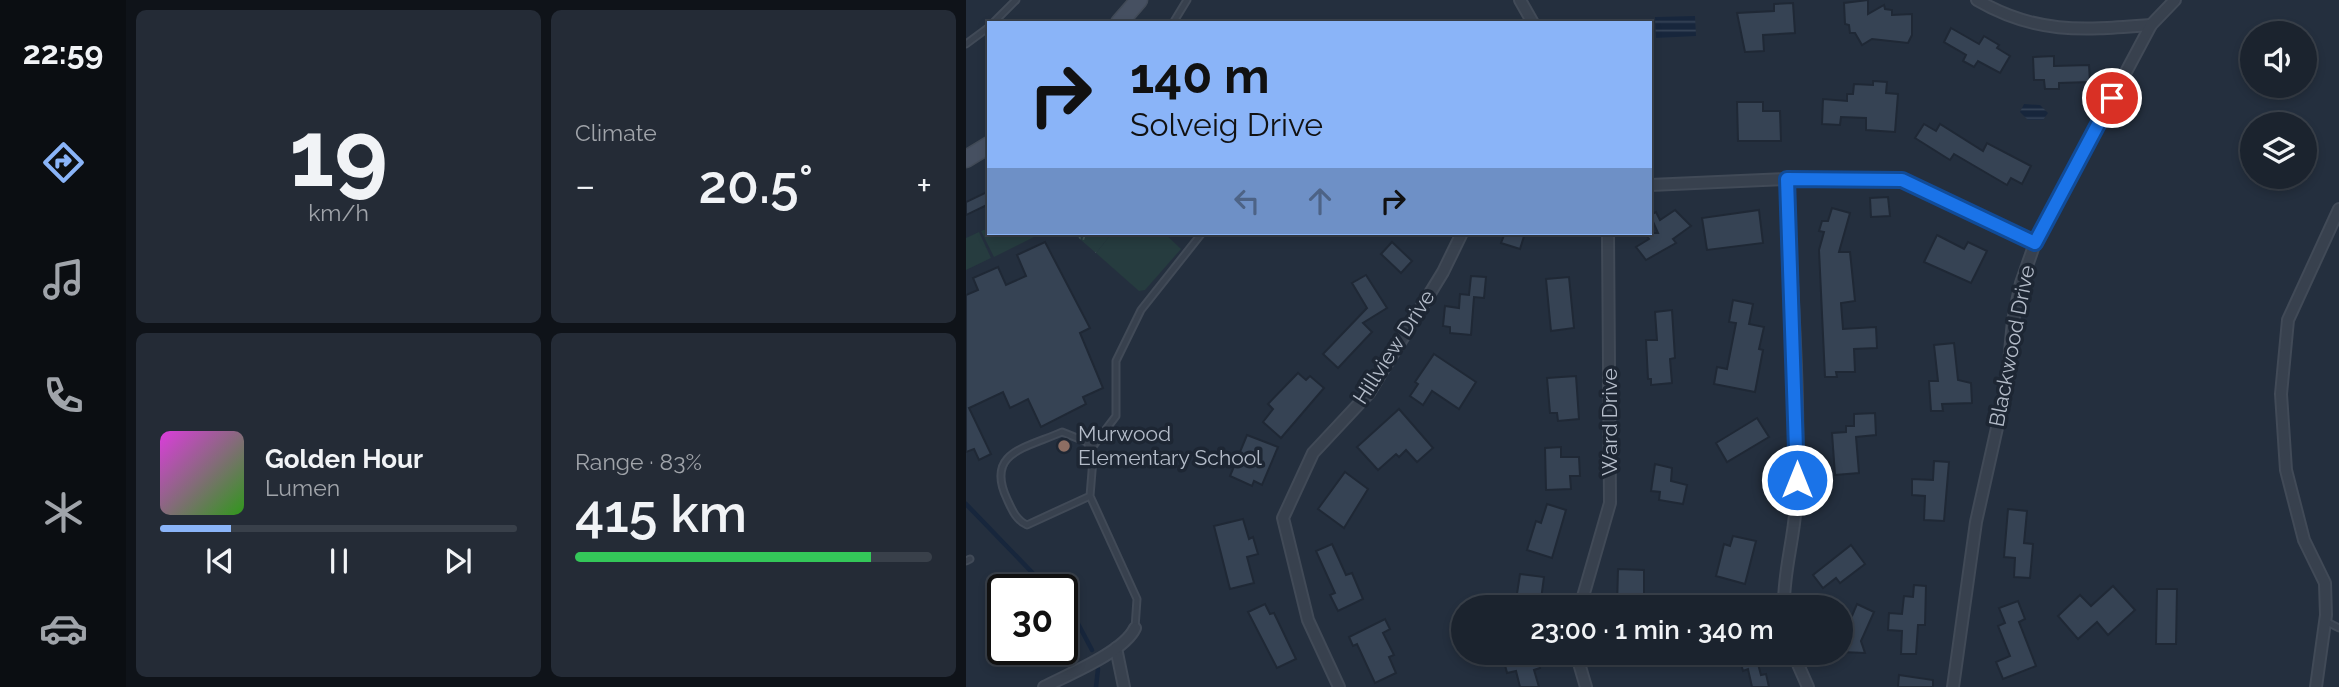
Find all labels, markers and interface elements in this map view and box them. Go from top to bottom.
map controls [2240,21,2317,189]
button: sound [2240,21,2317,98]
text: 22:59 [23,34,103,71]
text: 140 m [1130,47,1270,104]
icon: right [1015,49,1106,140]
pin [2082,68,2142,128]
icon: arrive [2093,79,2131,117]
text: 19 [289,100,388,207]
text: Solveig Drive [1130,106,1323,143]
button: layers [2240,112,2317,189]
text: Climate [575,119,657,146]
icon: directions [39,138,88,187]
text: 20.5° [699,154,813,215]
text: − [575,163,595,208]
text: + [916,163,932,208]
icon: left [1228,182,1266,220]
icon: ahead [1301,182,1339,220]
icon: right [1374,182,1412,220]
text: km/h [308,199,369,226]
icon: music [39,255,88,304]
street label: Blackwood Drive [1984,263,2039,429]
street label: Hillview Drive [1347,285,1440,408]
street label: Ward Drive [1597,368,1622,476]
icon: phone [39,371,88,420]
place label: Murwood Elementary School [1078,421,1262,470]
marker: Murwood Elementary School [1056,438,1072,454]
position arrow [1760,443,1834,517]
text: Golden Hour [265,444,423,474]
text: Range · 83% [575,448,702,475]
text: Lumen [265,474,340,501]
text: 415 km [575,483,747,544]
icon: climate [39,488,88,537]
icon: previous [201,542,239,580]
icon: pause [320,542,358,580]
icon: next [439,542,477,580]
speed limit sign: 30 [987,574,1078,665]
icon: car [39,604,88,653]
text: 23:00 · 1 min · 340 m [1530,615,1774,645]

